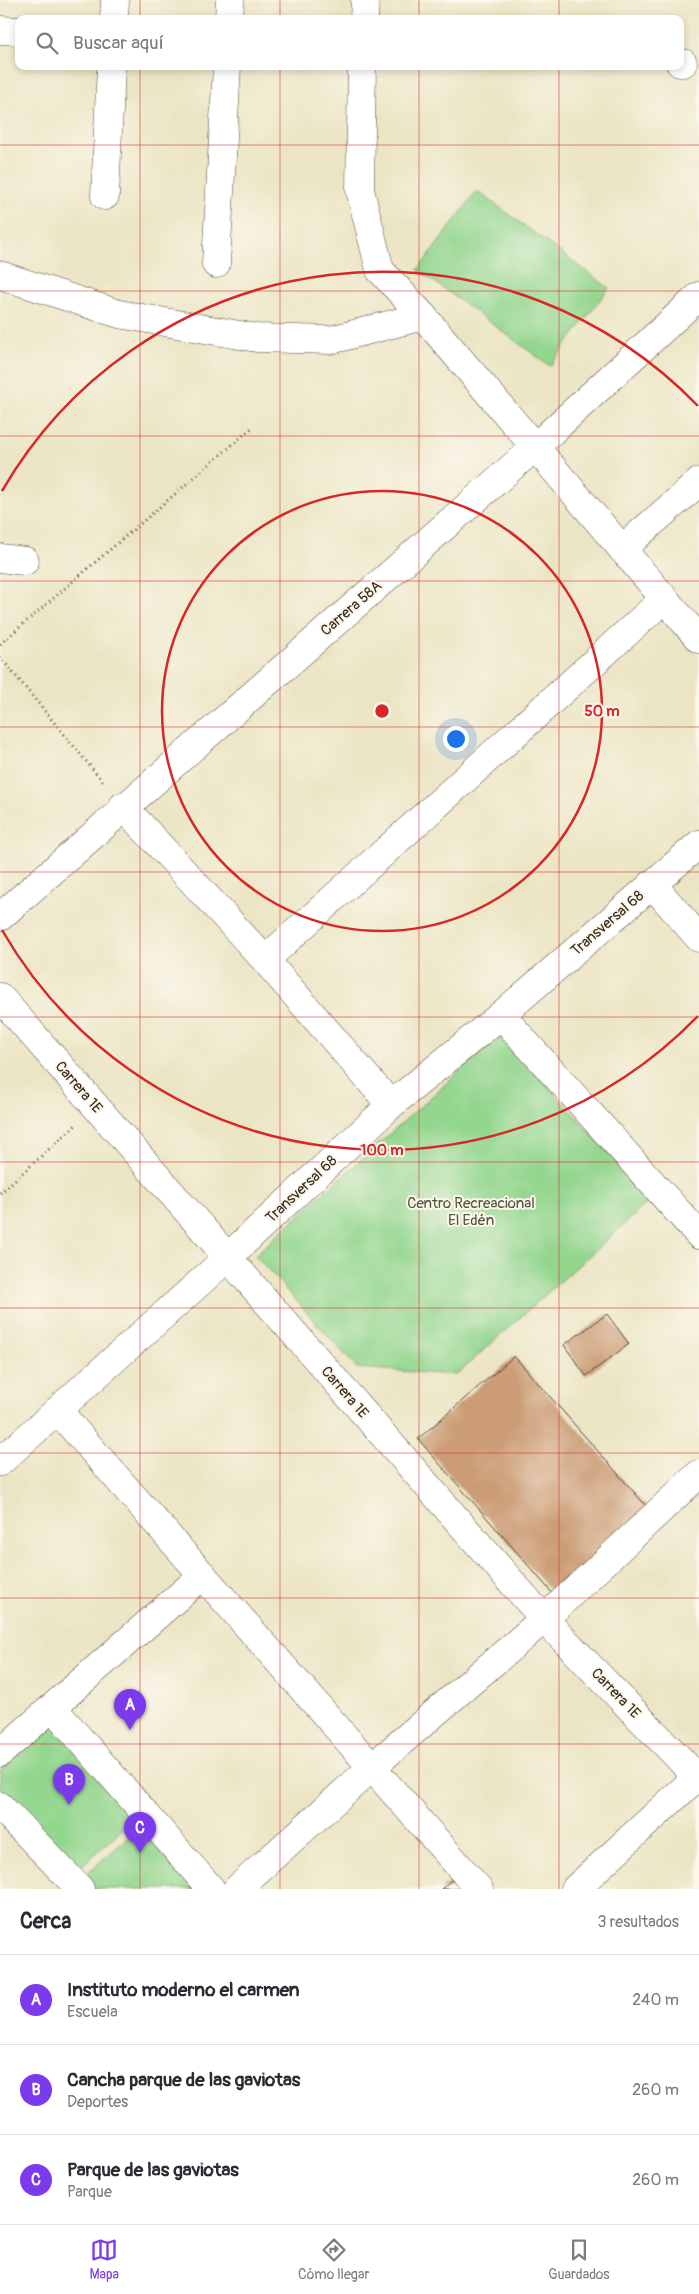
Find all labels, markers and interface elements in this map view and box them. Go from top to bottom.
search box [15,15,684,70]
icon: search [33,29,61,57]
text: Buscar aquí [73,31,164,55]
street label: Carrera 58A [317,576,386,640]
centre of rings [373,702,391,720]
text: 50 m [585,702,619,721]
your location [443,726,469,752]
street label: Transversal 68 [567,886,648,960]
street label: Carrera 1E [51,1057,107,1118]
text: 100 m [361,1141,403,1160]
street label: Transversal 68 [262,1151,341,1227]
park label: Centro Recreacional El Edén [407,1194,535,1230]
street label: Carrera 1E [317,1362,373,1423]
street label: Carrera 1E [587,1664,645,1723]
pin: A [114,1689,146,1730]
pin: B [53,1764,85,1805]
pin: C [124,1812,156,1853]
text: Cerca [20,1908,71,1935]
text: 3 resultados [597,1912,679,1932]
text: Instituto moderno el carmen [67,1978,300,2002]
text: A [31,1990,41,2010]
text: 240 m [632,1990,679,2010]
text: Escuela [67,2002,118,2022]
text: Cancha parque de las gaviotas [67,2068,300,2092]
text: B [31,2080,41,2100]
text: 260 m [632,2080,679,2100]
text: Deportes [67,2092,128,2112]
text: Parque de las gaviotas [67,2158,239,2182]
text: C [31,2170,41,2190]
text: 260 m [632,2170,679,2190]
text: Parque [67,2182,112,2202]
tab: Mapa [89,2236,119,2283]
tab: Cómo llegar [298,2236,369,2283]
tab: Guardados [548,2236,610,2283]

